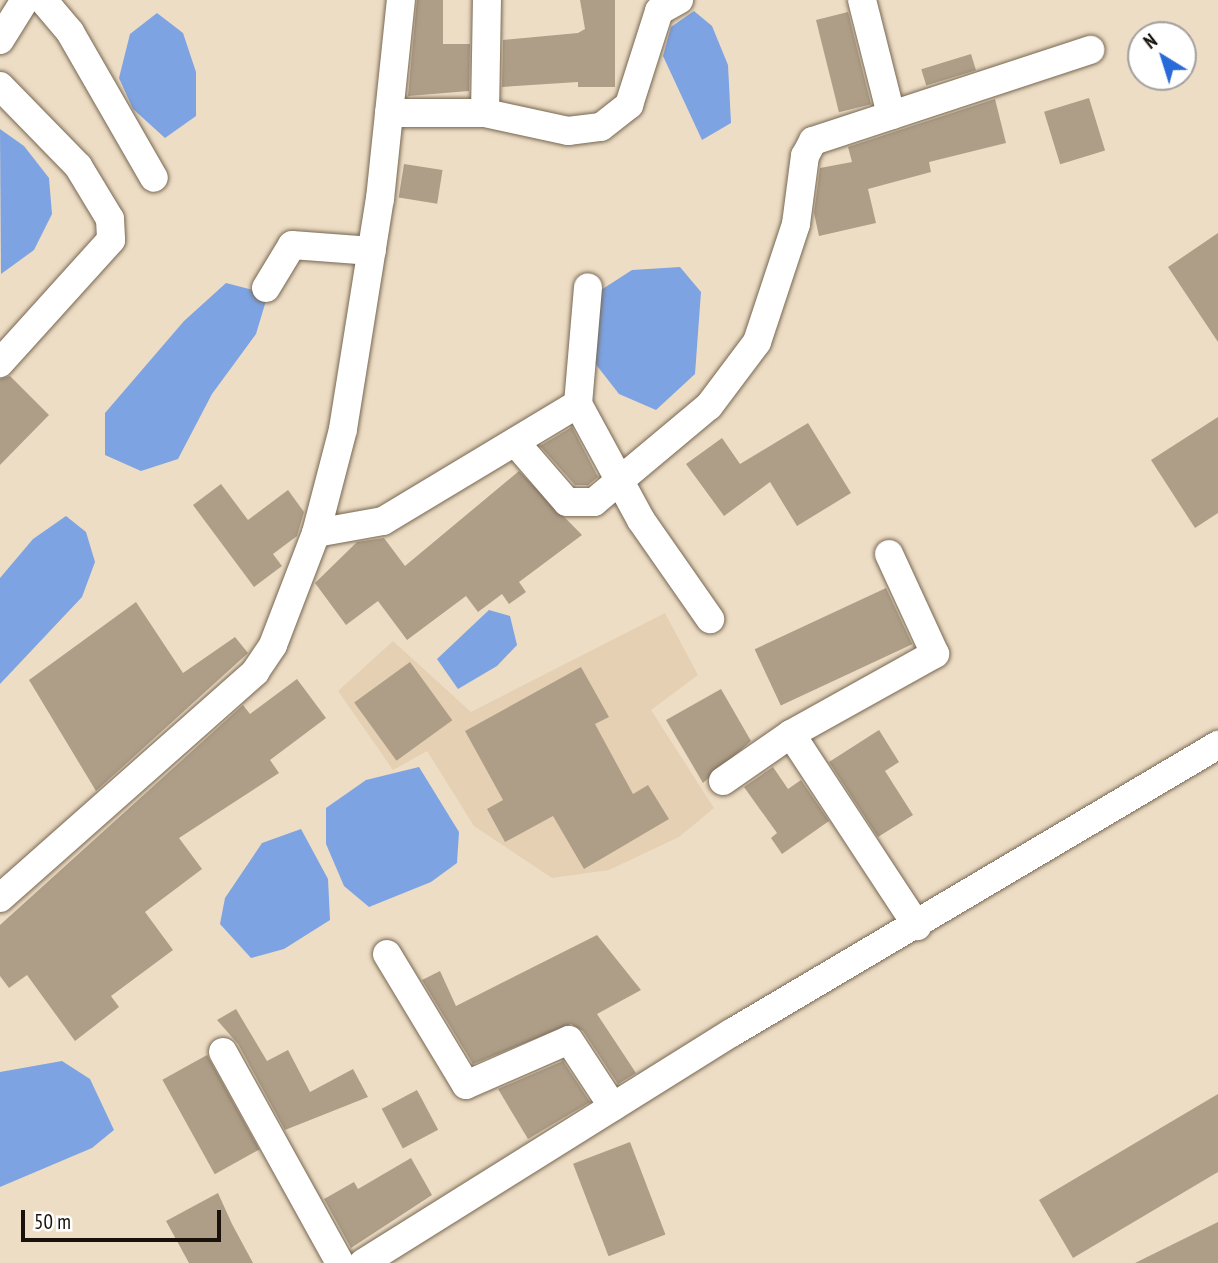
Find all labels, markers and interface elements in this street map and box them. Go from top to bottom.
north arrow [1127,21,1197,91]
text: N [1139,28,1162,54]
scale bar [24,1196,224,1240]
text: 50 m [34,1208,71,1235]

